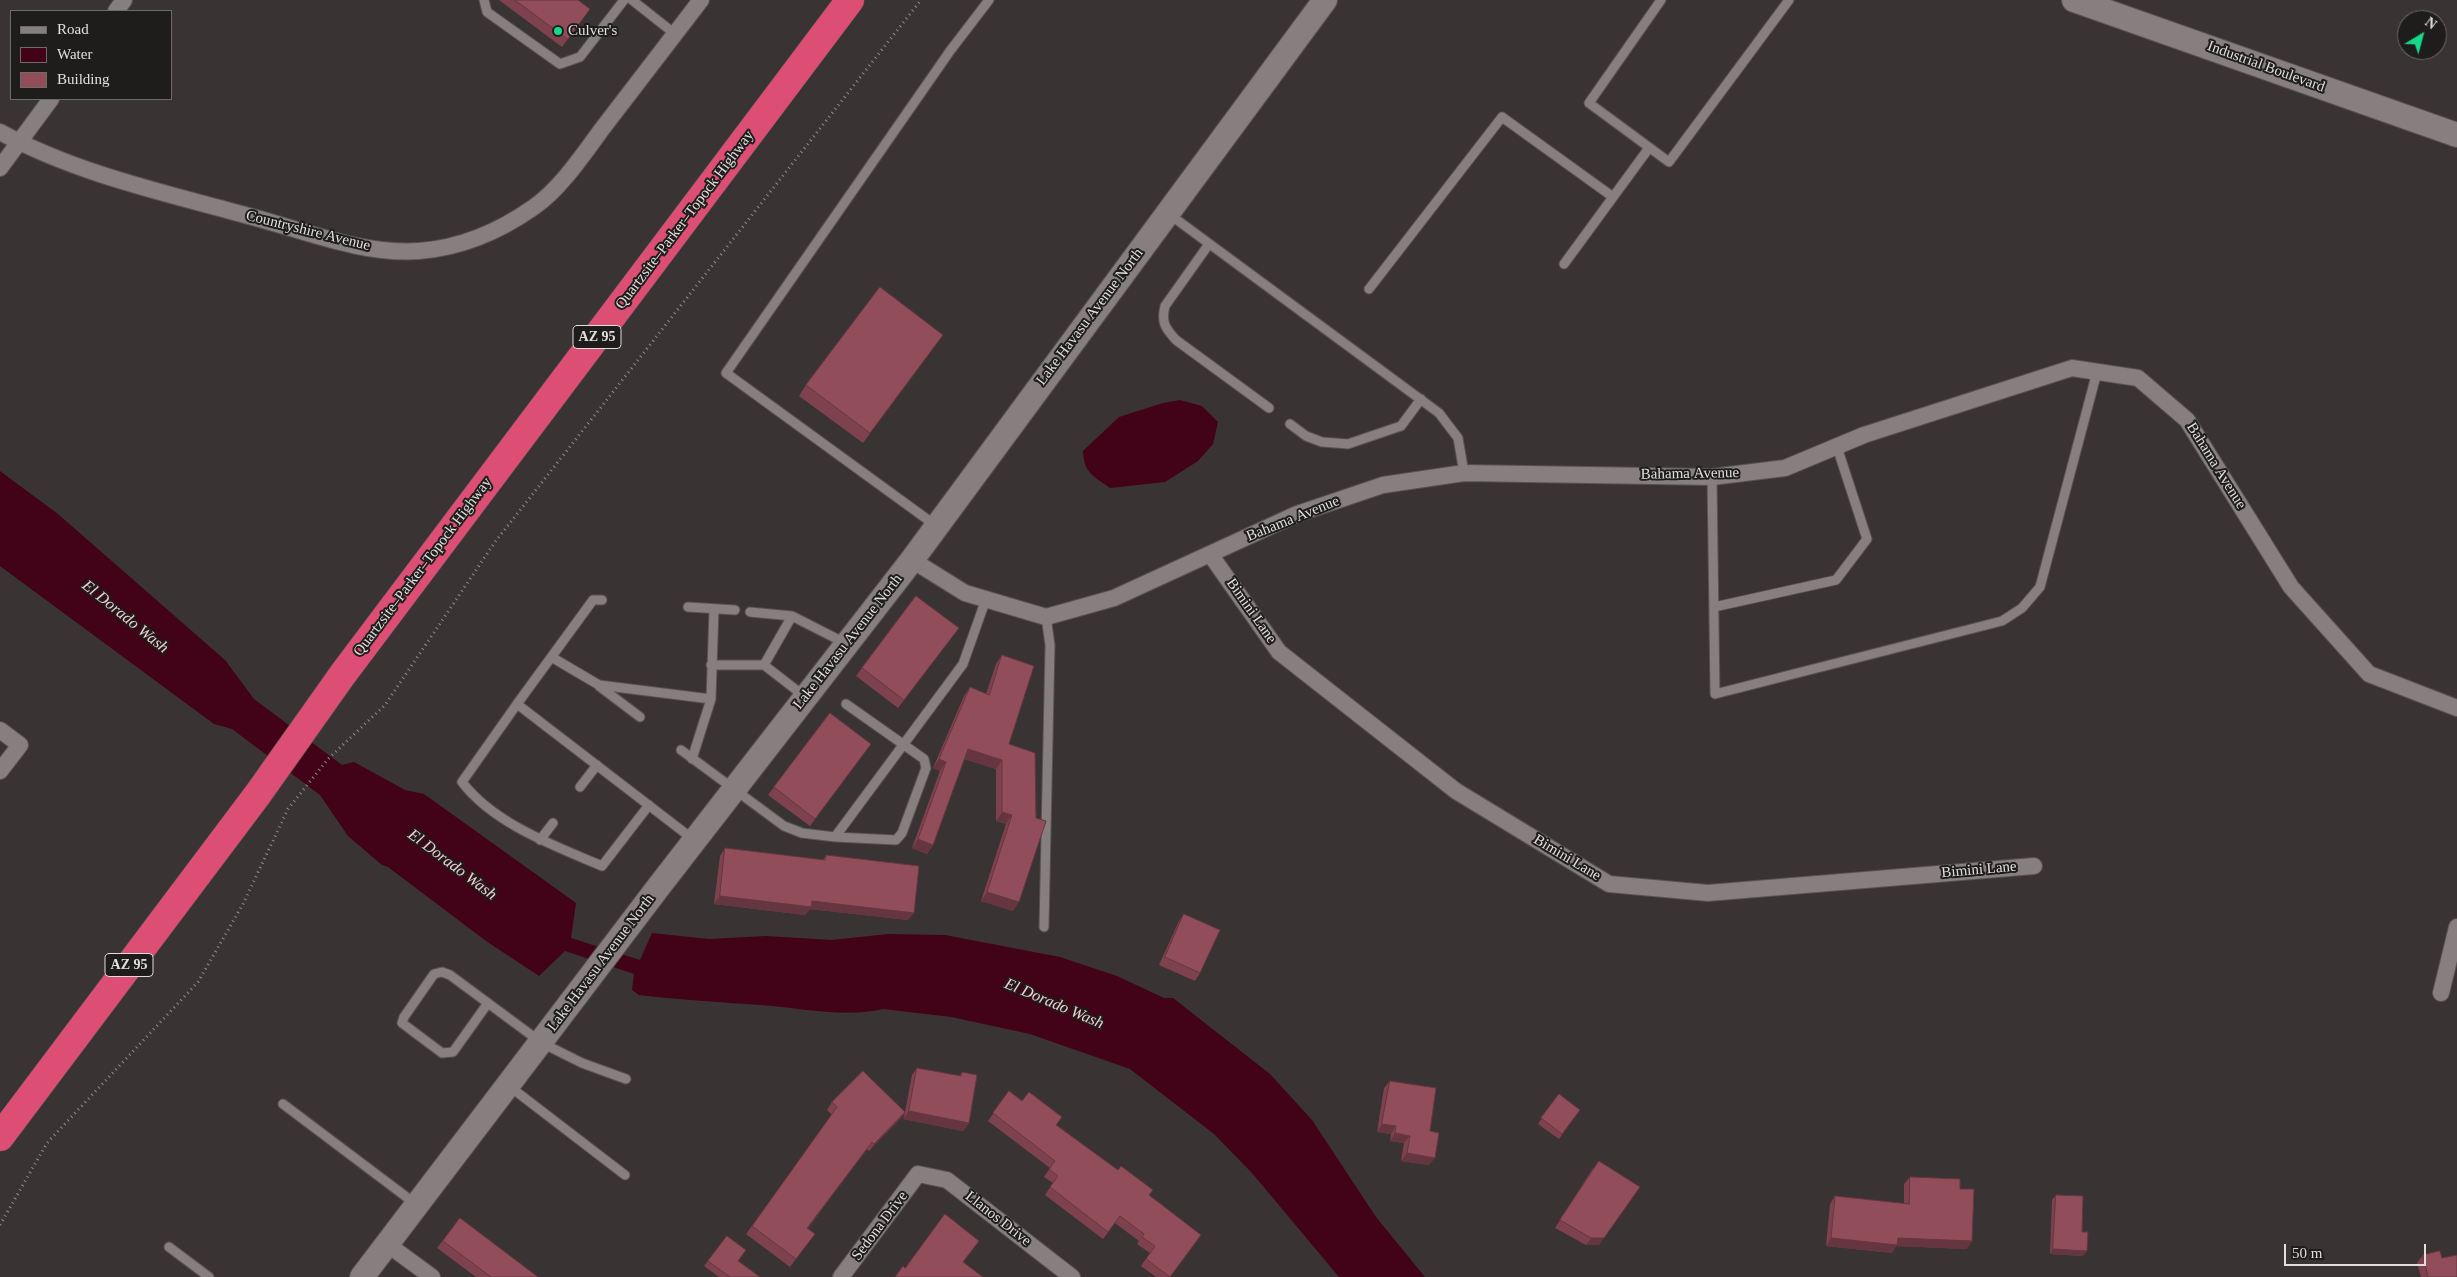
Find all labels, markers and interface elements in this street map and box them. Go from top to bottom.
legend [10,10,172,100]
north arrow [2397,10,2447,60]
text: N [2422,14,2439,32]
text: Road [57,21,89,37]
place label: Culver's [568,22,617,40]
marker: Culver's [552,25,564,37]
street label: Industrial Boulevard [2205,37,2327,97]
text: Water [57,46,92,62]
text: Building [57,71,110,87]
street label: Quartzsite–Parker–Topock Highway [612,127,758,313]
street label: Countryshire Avenue [244,207,372,255]
street label: Lake Havasu Avenue North [1033,245,1147,389]
road number: AZ 95 [573,326,621,348]
street label: Bahama Avenue [2182,419,2250,513]
street label: Bahama Avenue [1641,464,1739,484]
street label: Quartzsite–Parker–Topock Highway [350,474,496,660]
street label: Bahama Avenue [1244,492,1342,546]
street label: Lake Havasu Avenue North [790,571,906,713]
street label: Bimini Lane [1222,575,1280,647]
water label: El Dorado Wash [78,576,172,658]
water label: El Dorado Wash [404,825,500,905]
street label: Bimini Lane [1530,831,1604,885]
street label: Bimini Lane [1941,858,2017,882]
street label: Lake Havasu Avenue North [544,891,658,1035]
road number: AZ 95 [105,954,153,976]
water label: El Dorado Wash [1001,974,1107,1034]
street label: Sedona Drive [848,1188,912,1264]
street label: Llanos Drive [961,1188,1035,1250]
scale bar [2287,1234,2430,1266]
text: 50 m [2292,1245,2322,1261]

